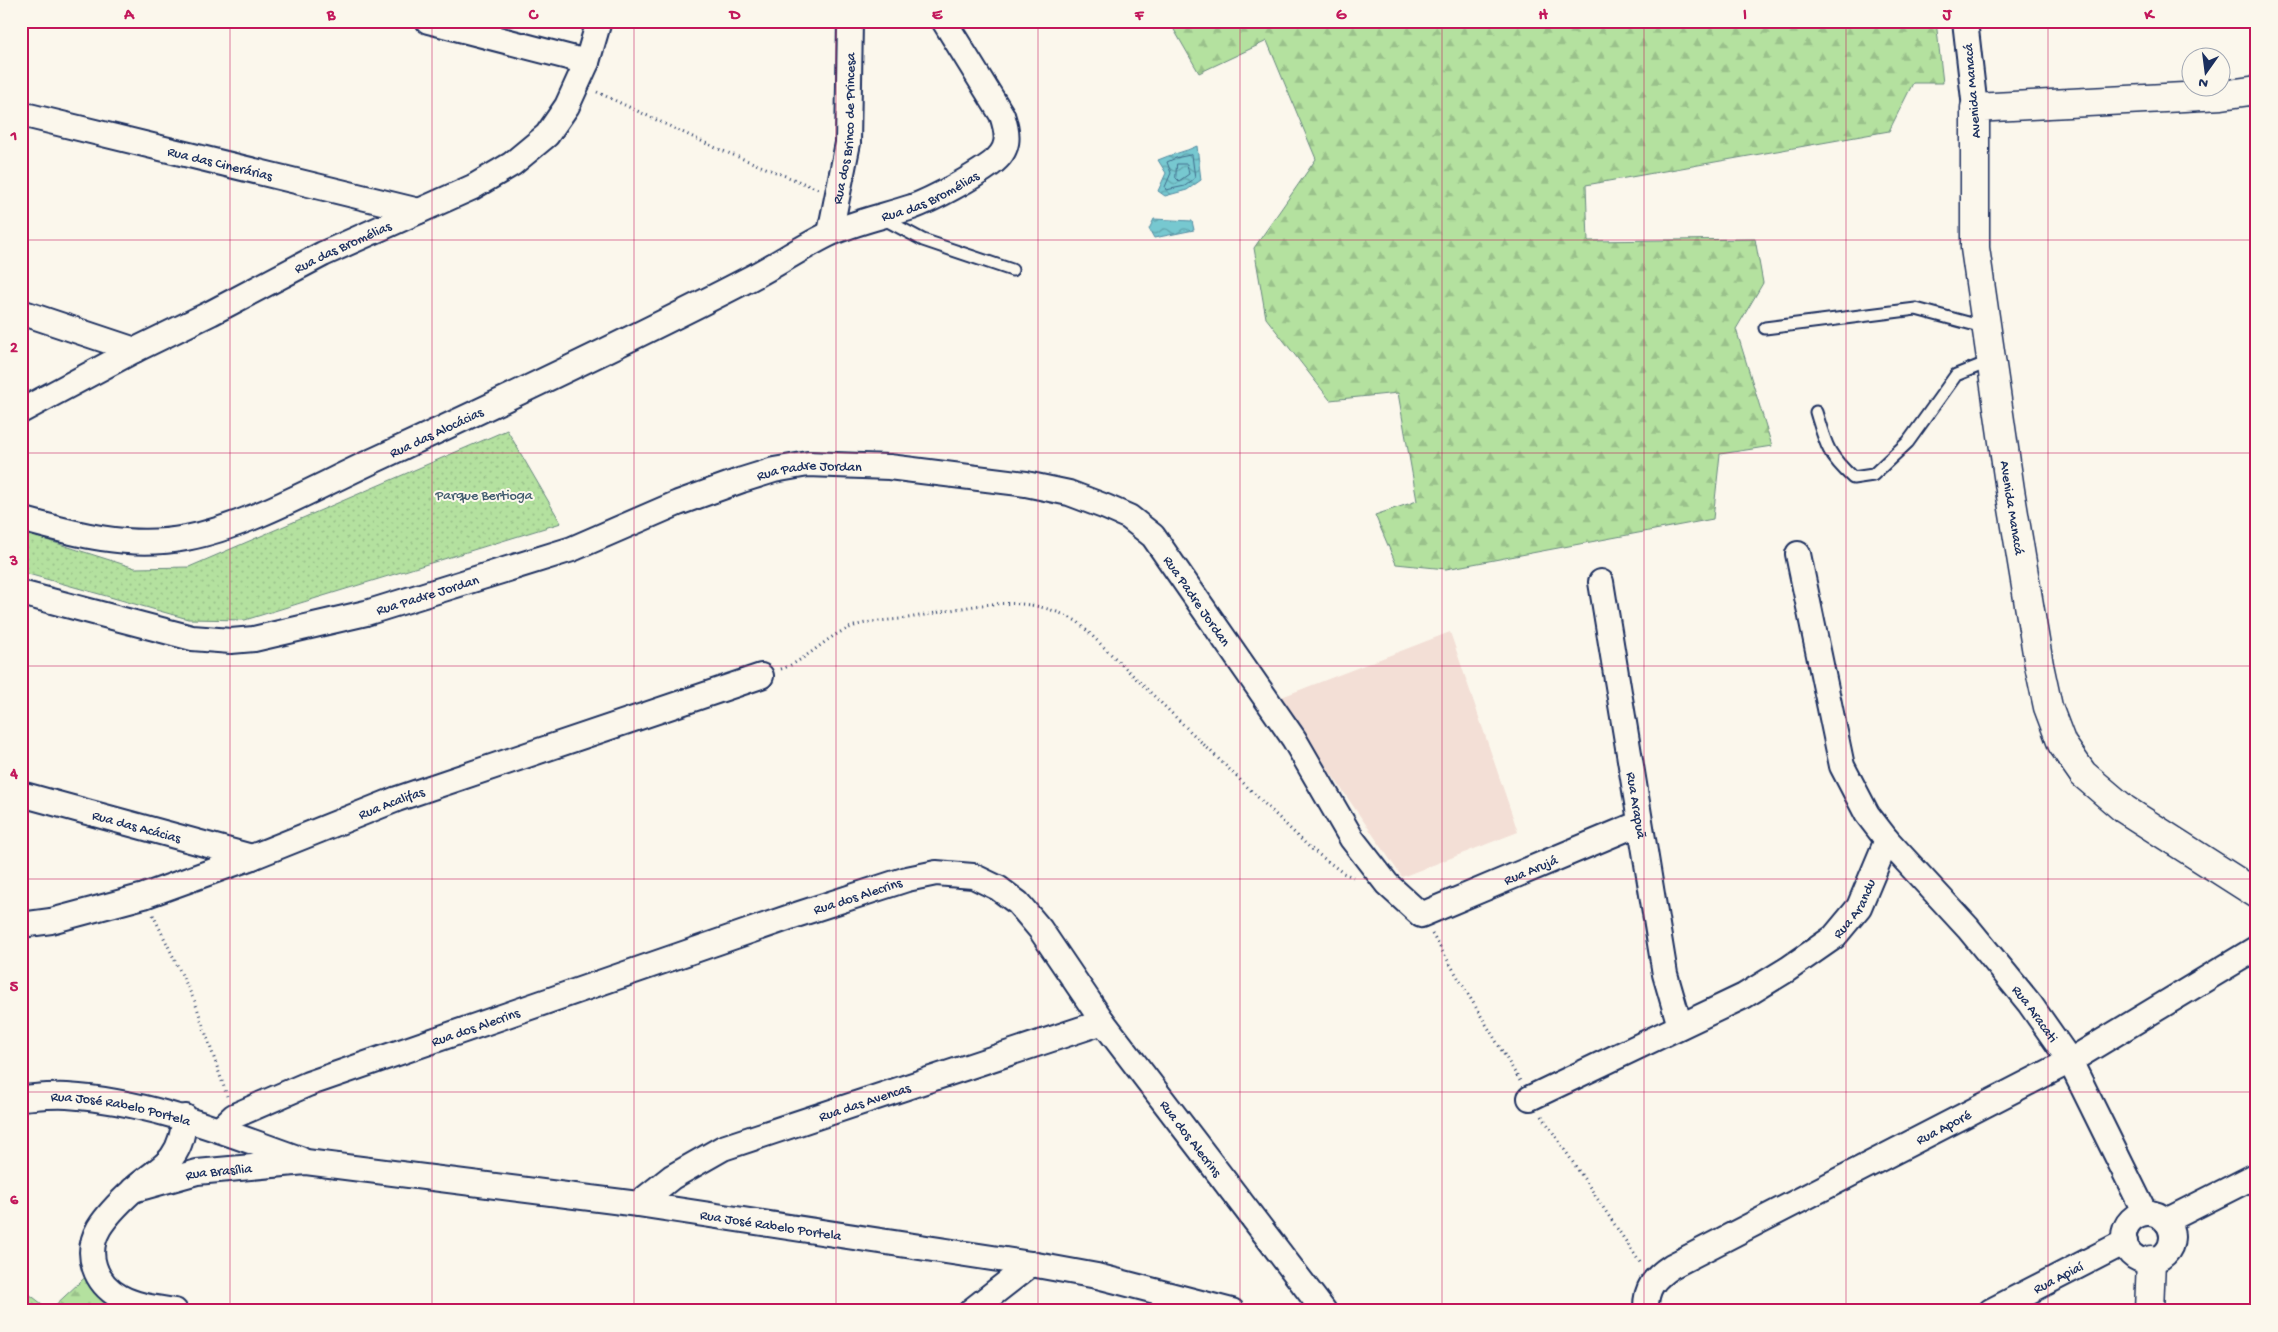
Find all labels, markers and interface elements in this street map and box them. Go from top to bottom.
text: A [123,7,135,26]
text: B [326,7,336,26]
text: C [528,7,539,26]
text: D [728,7,741,26]
text: E [932,7,943,26]
text: F [1134,7,1145,26]
text: G [1336,7,1347,26]
text: H [1538,7,1548,26]
text: I [1743,7,1747,26]
text: J [1942,7,1953,26]
text: K [2144,7,2156,26]
street label: Avenida Manacá [1961,41,1986,139]
north arrow [2180,48,2230,98]
street label: Rua dos Brinco de Princesa [830,51,861,206]
text: N [2197,73,2210,92]
text: 1 [10,128,17,147]
street label: Rua das Cinerárias [165,144,275,186]
street label: Rua das Bromélias [880,168,984,227]
street label: Rua das Bromélias [292,218,395,279]
text: 2 [10,340,18,359]
street label: Rua das Alocácias [387,404,487,463]
street label: Rua Padre Jordan [755,458,863,486]
street label: Avenida Manacá [1995,460,2027,557]
park label: Parque Bertioga [434,488,534,505]
text: 3 [9,553,18,572]
street label: Rua Padre Jordan [1158,553,1233,651]
street label: Rua Padre Jordan [374,572,482,620]
text: 4 [9,766,18,785]
street label: Rua Arapuã [1621,771,1649,841]
street label: Rua Acalifas [357,784,428,825]
street label: Rua das Acácias [90,808,183,848]
street label: Rua Arujá [1502,852,1562,890]
street label: Rua dos Alecrins [812,875,905,920]
street label: Rua Arandu [1830,877,1881,943]
text: 5 [10,979,19,998]
street label: Rua Aracati [2007,983,2061,1047]
street label: Rua dos Alecrins [430,1005,523,1052]
street label: Rua das Avencas [817,1080,914,1127]
street label: Rua José Rabelo Portela [50,1090,193,1132]
street label: Rua dos Alecrins [1155,1098,1225,1182]
street label: Rua Aporé [1914,1107,1975,1150]
street label: Rua Brasília [184,1161,254,1186]
text: 6 [10,1192,19,1211]
street label: Rua José Rabelo Portela [699,1208,844,1246]
street label: Rua Apiaí [2031,1259,2088,1299]

